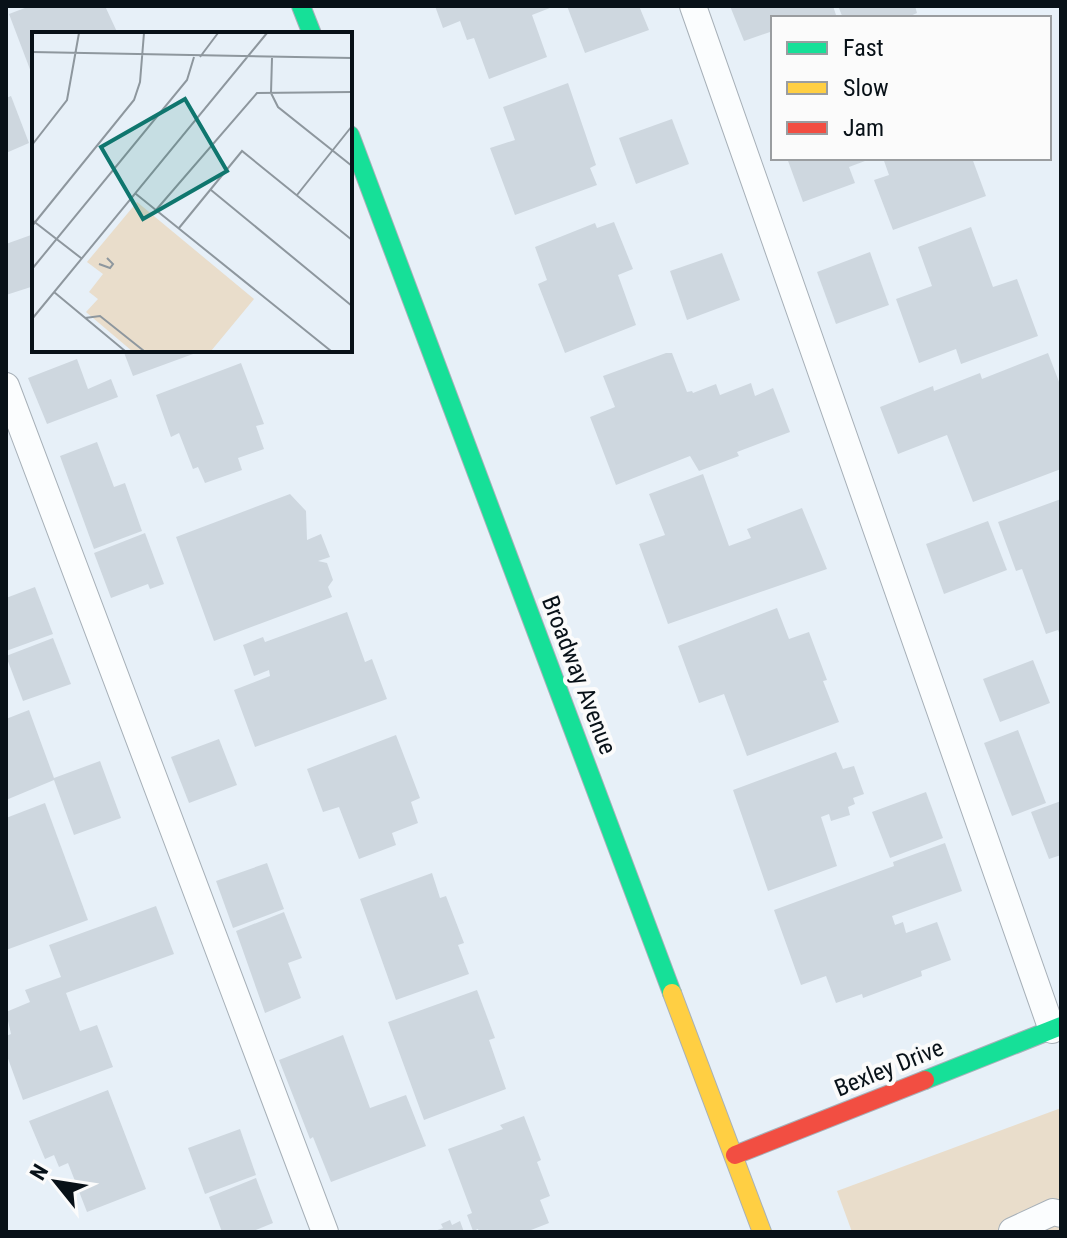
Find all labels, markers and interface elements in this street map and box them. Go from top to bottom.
legend [771,16,1051,160]
inset map [32,32,352,352]
text: Fast [843,34,884,62]
text: Slow [843,74,889,102]
text: Jam [843,114,884,142]
street label: Broadway Avenue [536,592,622,758]
street label: Bexley Drive [830,1034,948,1102]
north arrow [16,1142,96,1222]
text: N [25,1160,53,1184]

